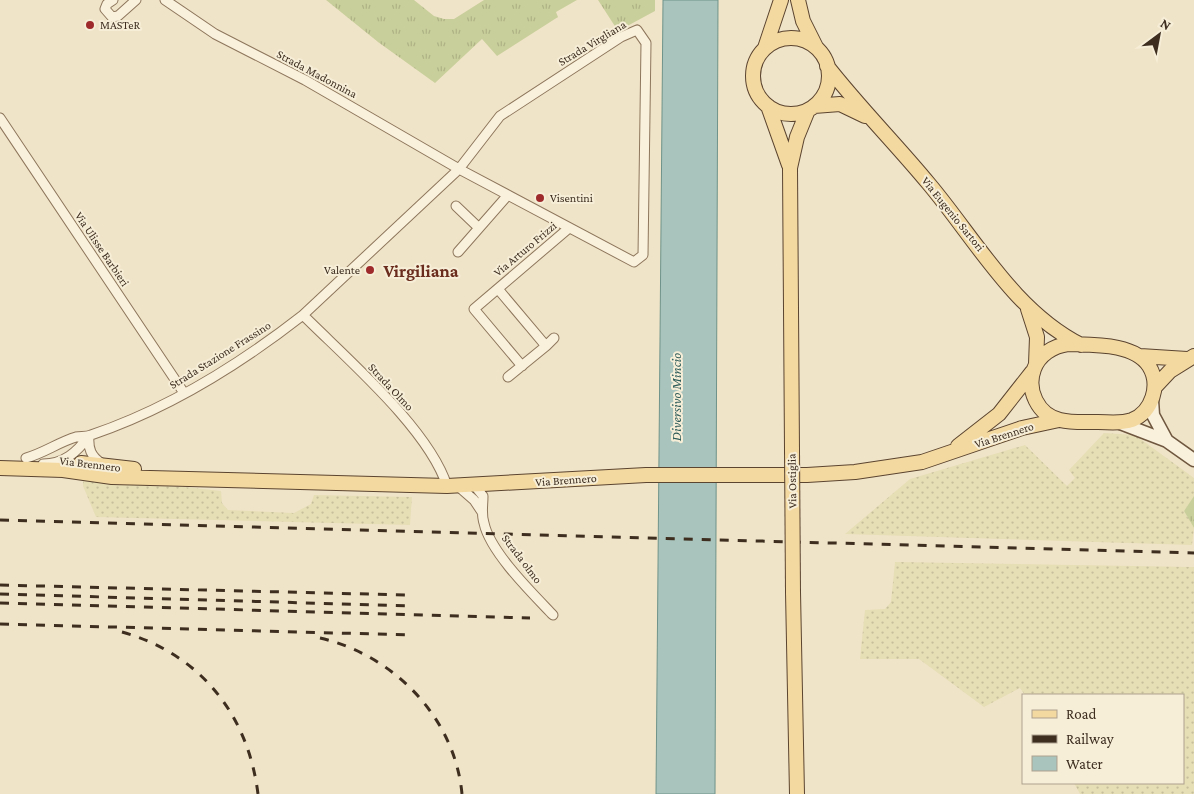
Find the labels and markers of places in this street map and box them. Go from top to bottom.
place label: MASTeR [100,18,141,32]
marker: MASTeR [84,19,96,31]
place label: Visentini [550,191,593,205]
marker: Visentini [534,192,546,204]
place label: Valente [324,263,360,277]
marker: Valente [364,264,376,276]

